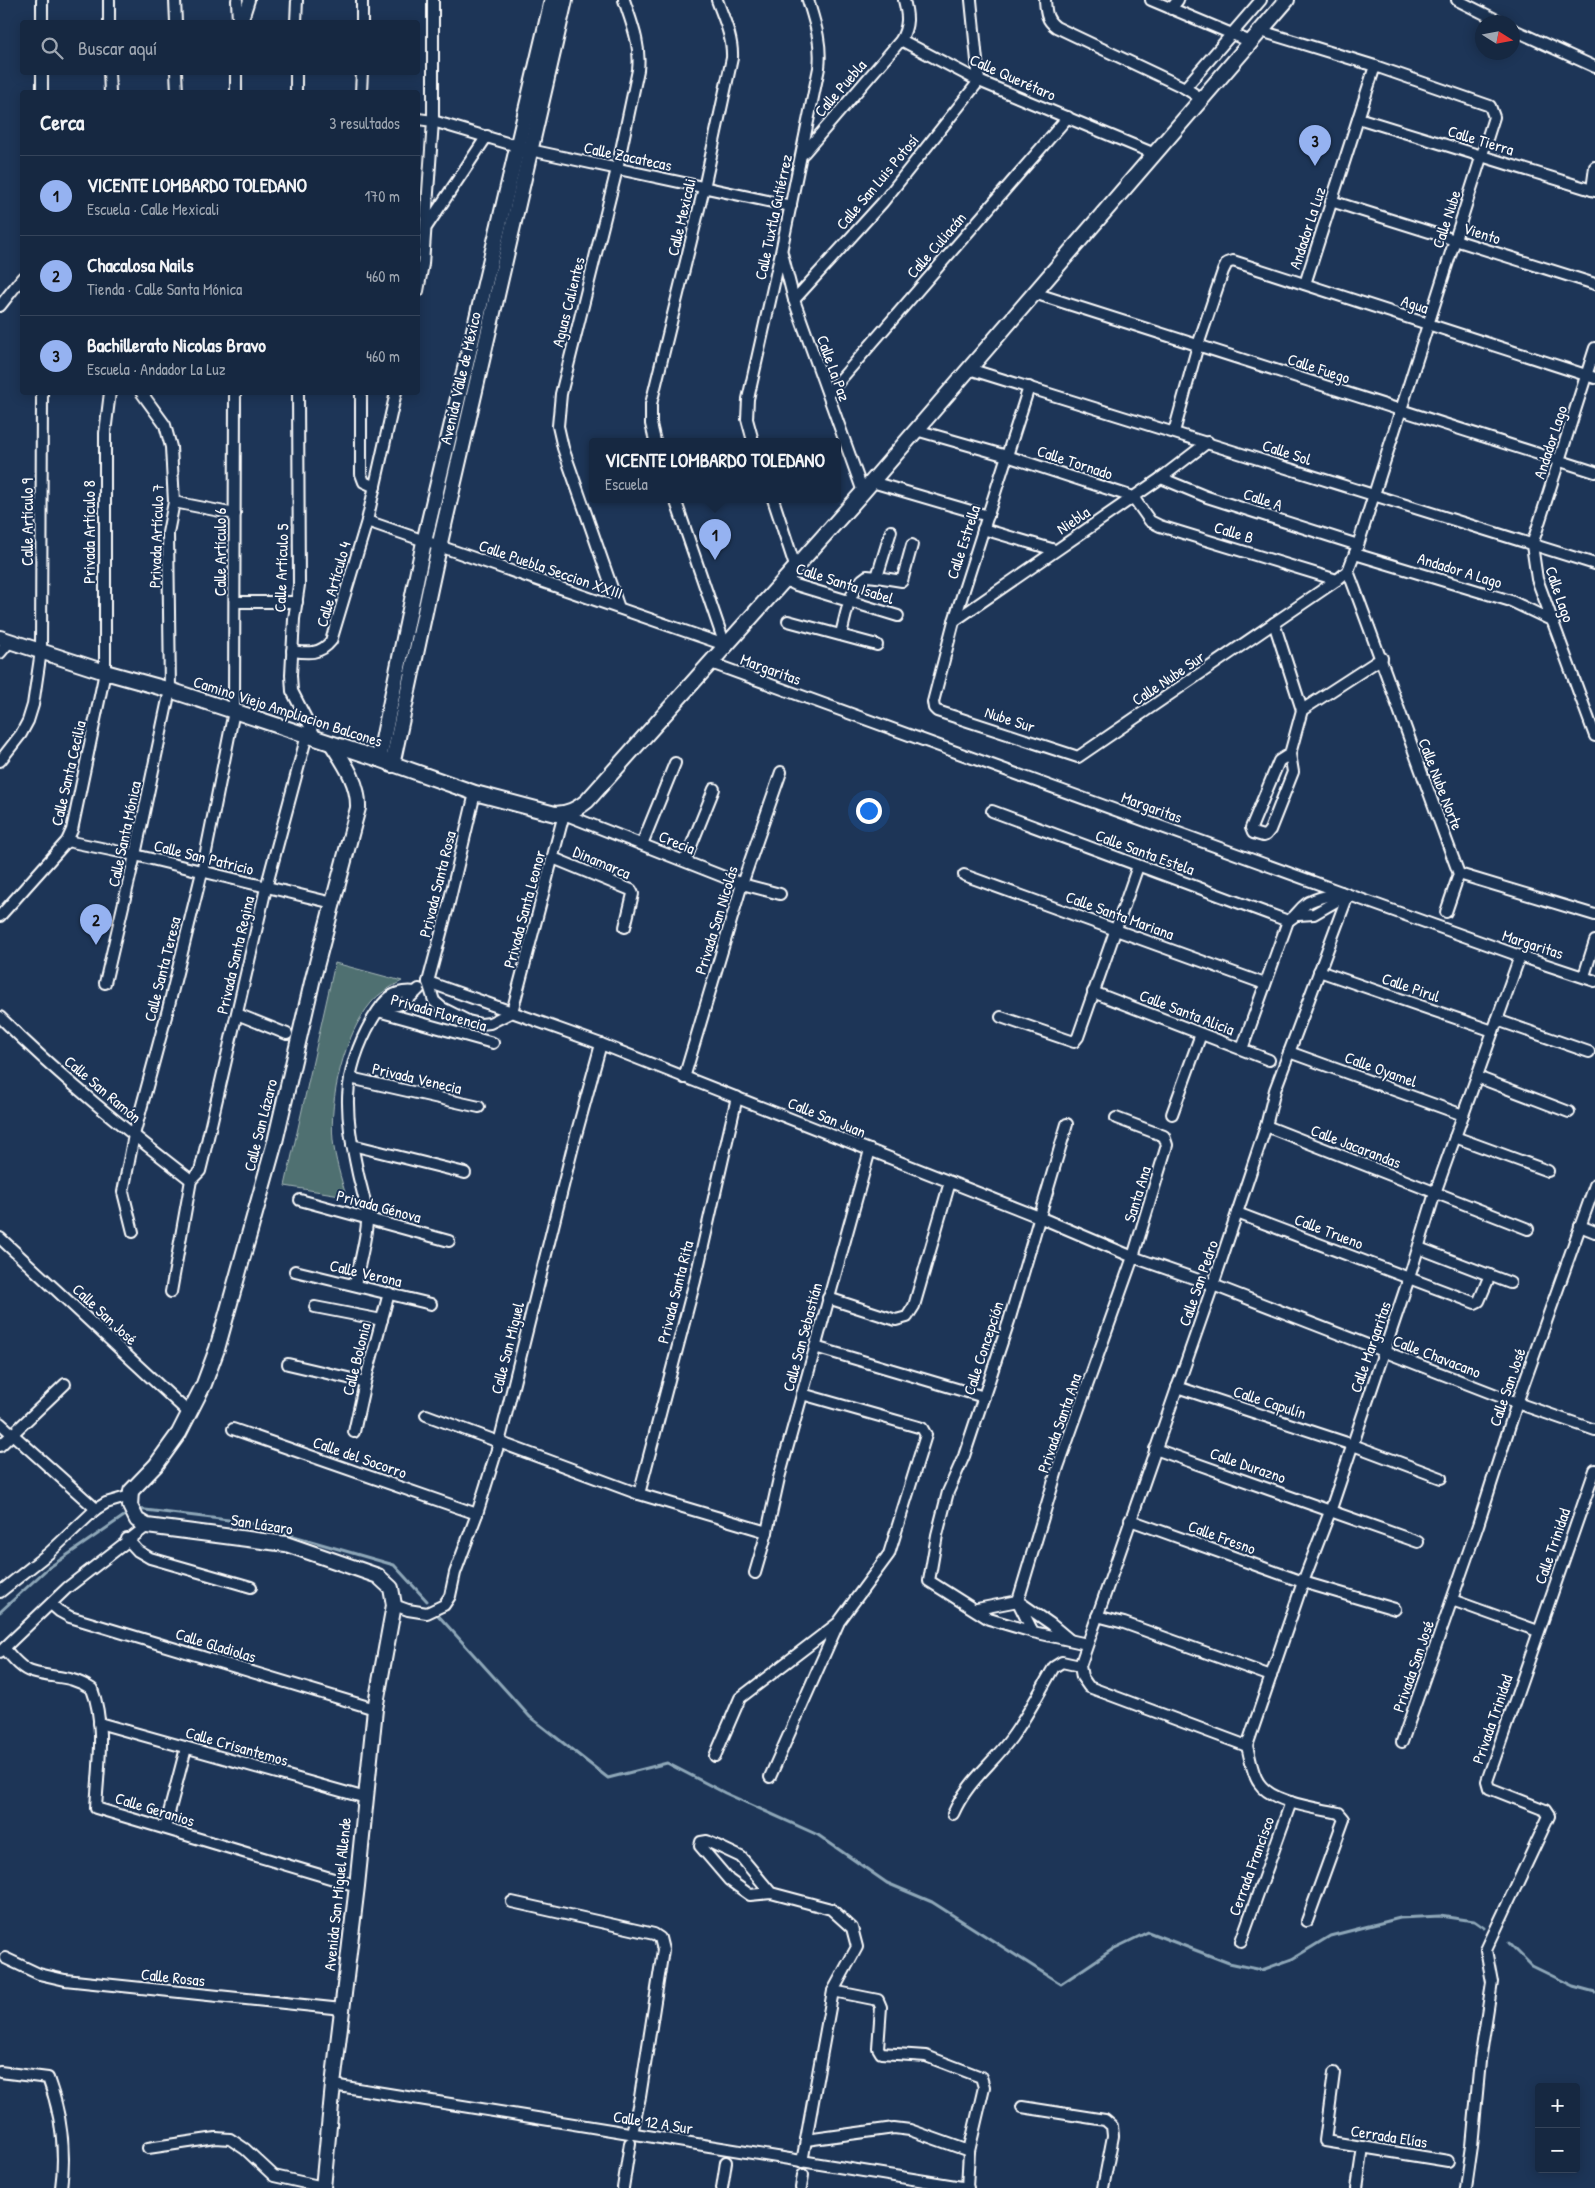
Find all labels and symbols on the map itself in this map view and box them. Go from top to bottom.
north arrow [1475,15,1520,60]
street label: Calle Querétaro [966,48,1060,106]
street label: Calle Puebla [809,55,871,121]
street label: Calle Tierra [1445,120,1517,160]
pin: 3 [1299,125,1331,166]
street label: Calle San Luis Potosí [831,130,923,234]
street label: Calle Zacatecas [582,136,674,176]
street label: Calle Tuxtla Gutiérrez [749,152,797,282]
street label: Calle Mexicali [661,176,701,258]
street label: Andador La Luz [1283,184,1331,272]
street label: Calle Nube [1426,187,1466,251]
street label: Calle Culiacán [901,207,971,283]
street label: Viento [1460,217,1504,250]
street label: Aguas Calientes [546,255,590,349]
street label: Agua [1398,289,1432,319]
street label: Avenida Valle de México [434,309,486,446]
street label: Calle La Paz [812,332,856,404]
street label: Calle Fuego [1285,348,1354,389]
street label: Andador Lago [1528,402,1572,481]
street label: Calle Sol [1260,434,1315,470]
street label: Calle Tornado [1034,439,1116,485]
street label: Calle Artículo 9 [16,478,38,566]
street label: Privada Artículo 8 [78,480,100,584]
street label: Calle A [1241,482,1286,516]
street label: Privada Artículo 7 [143,483,169,588]
street label: Niebla [1052,501,1094,539]
street label: Calle Estrella [941,502,985,582]
street label: Calle Artículo 6 [209,508,231,596]
street label: Calle B [1212,516,1256,548]
pin: 1 [699,519,731,560]
street label: Calle Artículo 5 [268,523,294,613]
street label: Calle Puebla Seccion XXIII [476,534,626,604]
street label: Calle Artículo 4 [310,539,356,629]
street label: Andador A Lago [1415,547,1506,593]
street label: Calle Santa Isabel [793,557,897,609]
street label: Calle Lago [1540,563,1580,625]
street label: Calle Nube Sur [1127,646,1209,710]
street label: Margaritas [738,648,804,690]
street label: Camino Viejo Ampliacion Balcones [191,670,385,752]
street label: Nube Sur [982,701,1038,737]
street label: Calle Santa Cecilia [45,718,91,828]
street label: Calle Nube Norte [1413,735,1469,834]
street label: Calle Santa Mónica [102,779,146,889]
street label: Margaritas [1119,786,1185,828]
your location [856,798,882,824]
street label: Calle Santa Estela [1092,824,1198,880]
street label: Crecia [656,825,698,859]
street label: Privada Santa Rosa [413,829,461,939]
street label: Calle San Patricio [152,834,257,880]
street label: Dinamarca [570,840,634,884]
street label: Privada Santa Leonor [498,848,550,970]
street label: Privada San Nicolás [689,863,743,977]
street label: Calle Santa Mariana [1063,885,1177,945]
street label: Privada Santa Regina [211,894,259,1016]
pin: 2 [80,904,112,945]
street label: Calle Santa Teresa [138,914,186,1024]
street label: Margaritas [1500,924,1566,964]
street label: Calle Pirul [1379,967,1444,1007]
street label: Calle Santa Alicia [1136,984,1238,1040]
street label: Privada Florencia [388,988,490,1036]
street label: Calle Oyamel [1342,1046,1421,1092]
street label: Calle San Ramón [60,1050,146,1128]
street label: Privada Venecia [370,1057,464,1099]
street label: Calle San Lázaro [238,1076,282,1173]
street label: Calle San Juan [785,1091,869,1143]
street label: Calle Jacarandas [1308,1119,1404,1173]
street label: Santa Ana [1118,1163,1156,1225]
street label: Privada Génova [334,1184,424,1228]
street label: Calle Trueno [1291,1208,1367,1254]
street label: Calle San Pedro [1173,1237,1223,1329]
street label: Privada Santa Rita [652,1238,698,1346]
street label: Calle Verona [328,1254,404,1292]
street label: Calle San José [68,1278,143,1350]
street label: Calle San Sebastián [777,1280,827,1394]
street label: Calle Concepción [957,1298,1009,1398]
street label: Calle Margaritas [1344,1298,1396,1396]
street label: Calle San Miguel [485,1299,529,1396]
street label: Calle Bolonia [336,1320,376,1398]
street label: Calle Chavacano [1390,1329,1485,1383]
street label: Calle San José [1483,1344,1531,1429]
street label: Privada Santa Ana [1032,1370,1086,1476]
street label: Calle Capulín [1231,1380,1309,1424]
street label: Calle del Socorro [310,1431,410,1483]
street label: Calle Durazno [1207,1442,1289,1488]
street label: Calle Trinidad [1529,1505,1575,1587]
street label: San Lázaro [229,1508,295,1540]
street label: Calle Fresno [1185,1515,1259,1560]
street label: Privada San José [1387,1617,1439,1715]
street label: Calle Gladiolas [173,1622,259,1668]
street label: Privada Trinidad [1466,1671,1518,1767]
street label: Calle Crisantemos [183,1721,291,1771]
street label: Calle Geranios [113,1787,197,1831]
street label: Cerrada Francisco [1223,1813,1279,1919]
street label: Avenida San Miguel Allende [318,1816,356,1972]
street label: Calle Rosas [140,1963,206,1991]
street label: Calle 12 A Sur [612,2105,694,2139]
street label: Cerrada Elías [1349,2119,1429,2153]

